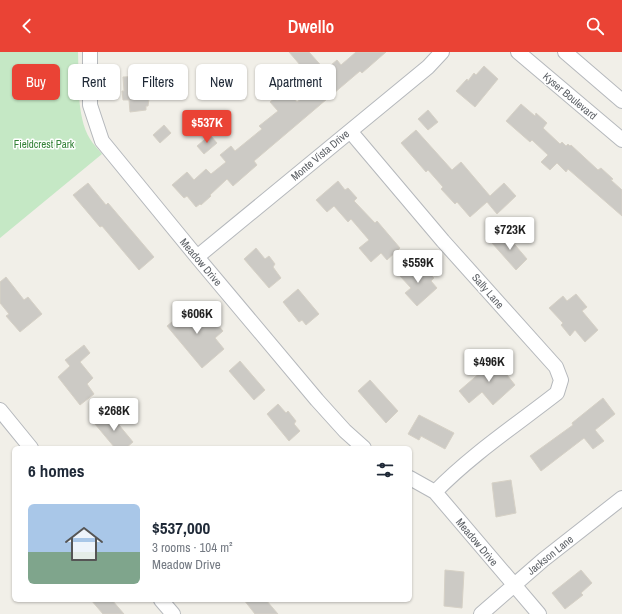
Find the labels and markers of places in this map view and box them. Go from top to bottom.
pin: $537K [179,110,235,144]
pin: $723K [482,217,538,251]
pin: $559K [390,250,446,284]
pin: $606K [169,301,225,335]
pin: $496K [461,349,517,383]
pin: $268K [86,398,142,432]

